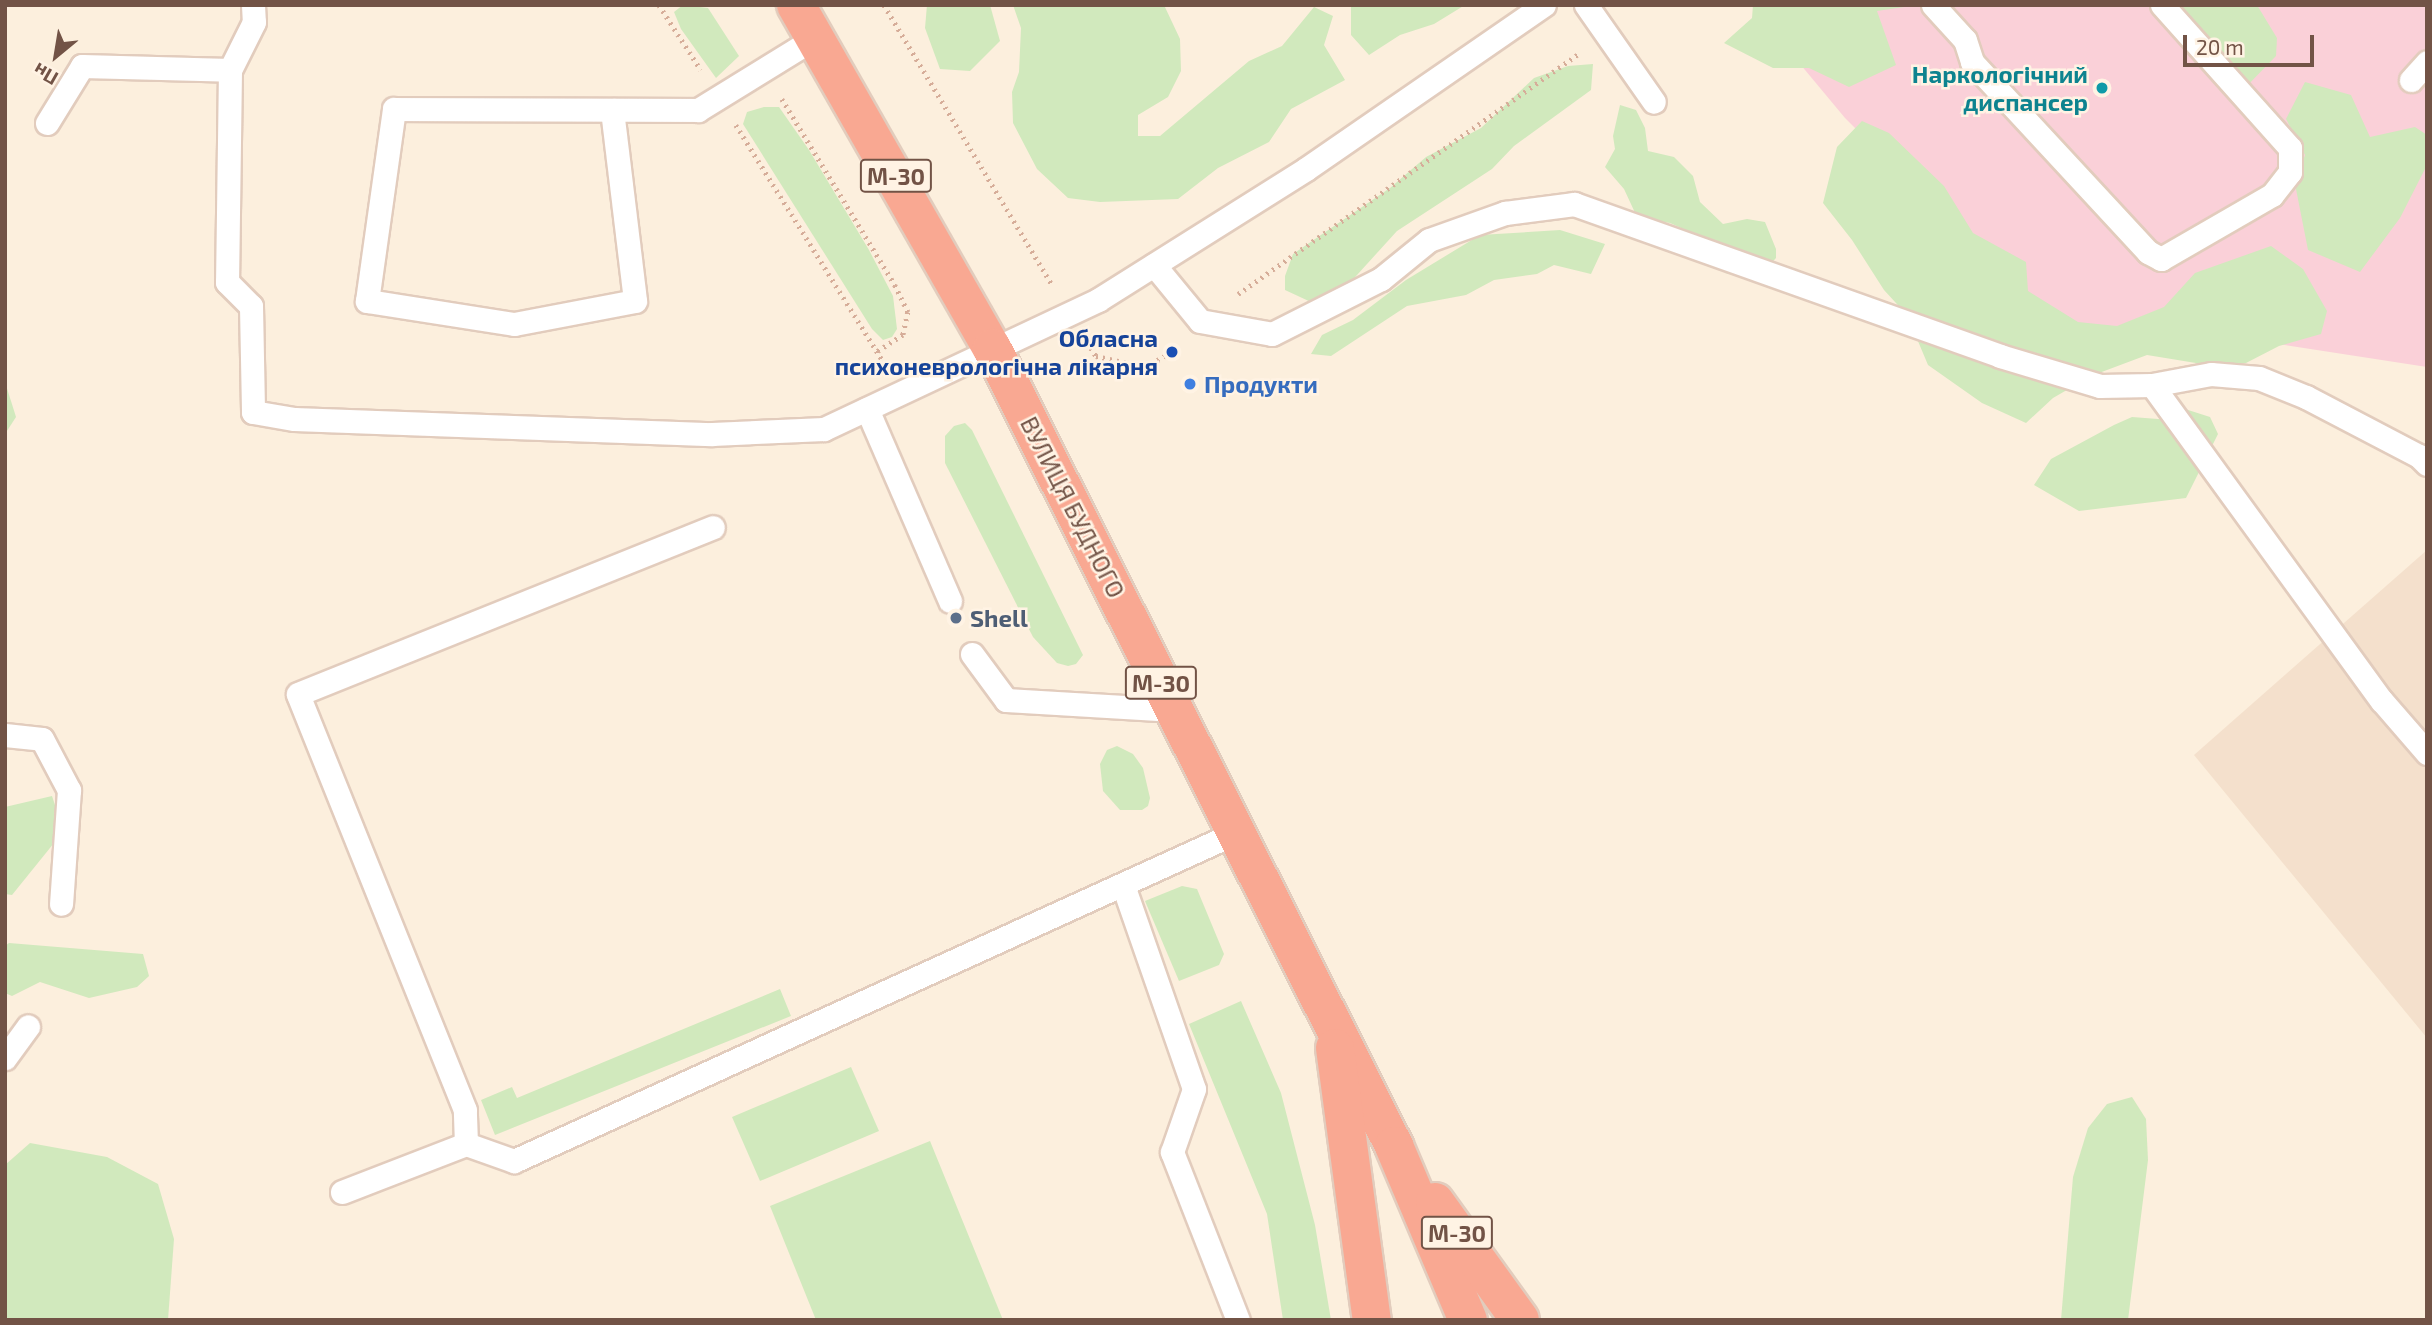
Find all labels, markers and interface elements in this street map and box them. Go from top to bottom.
north arrow [21,21,91,91]
scale bar [2187,21,2318,65]
text: 20 m [2196,34,2244,59]
text: Пн [29,58,62,91]
place label: Наркологічний диспансер [1912,60,2088,116]
marker: Наркологічний диспансер [2094,80,2110,96]
road number: М-30 [859,156,933,196]
place label: Обласна психоневрологічна лікарня [835,324,1158,380]
marker: Обласна психоневрологічна лікарня [1164,344,1180,360]
place label: Продукти [1204,370,1318,398]
marker: Продукти [1182,376,1198,392]
street label: ВУЛИЦЯ БУДНОГО [1015,412,1131,602]
place label: Shell [970,604,1028,632]
marker: Shell [948,610,964,626]
road number: М-30 [1124,664,1198,702]
road number: М-30 [1420,1214,1494,1252]

